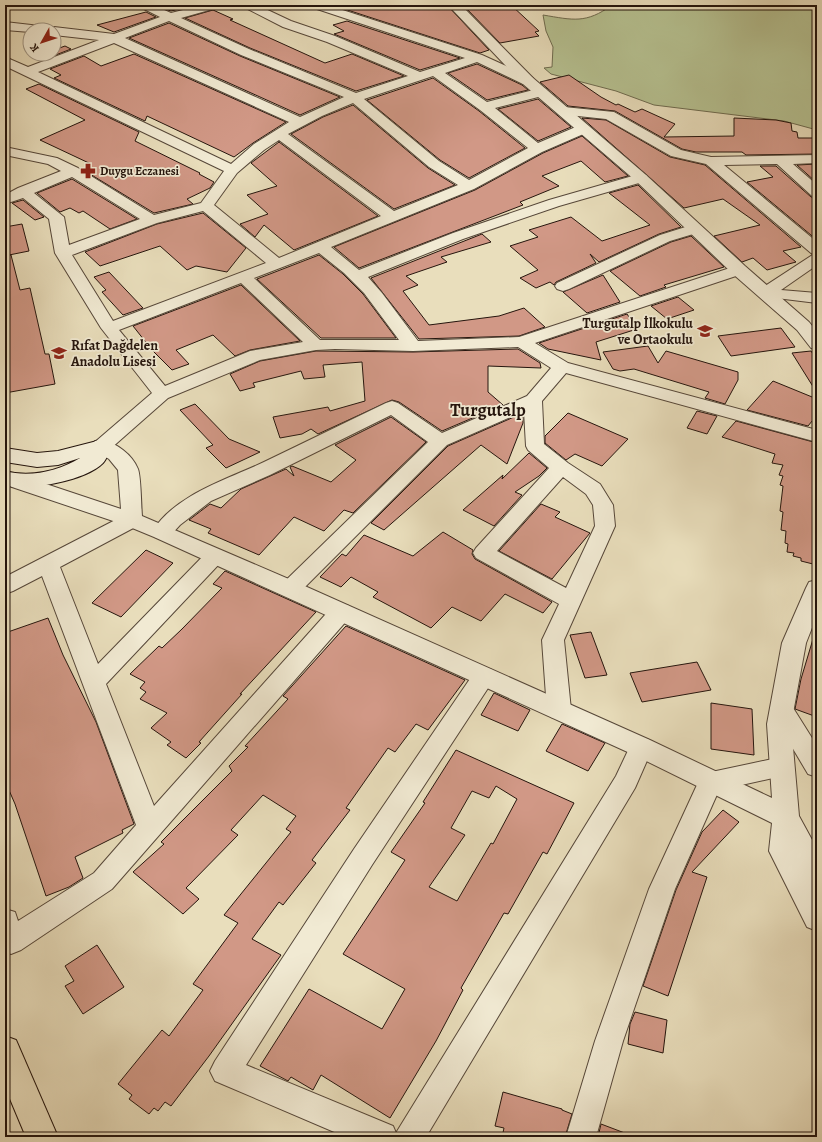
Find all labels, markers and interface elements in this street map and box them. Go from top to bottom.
north arrow [22,22,62,62]
text: K [26,40,43,56]
pharmacy icon: Duygu Eczanesi [79,162,97,180]
place label: Duygu Eczanesi [100,163,180,179]
place label: Turgutalp İlkokulu ve Ortaokulu [582,314,693,349]
school or university icon: Turgutalp İlkokulu ve Ortaokulu [696,322,714,340]
place label: Rıfat Dağdelen Anadolu Lisesi [70,336,158,371]
school or university icon: Rıfat Dağdelen Anadolu Lisesi [50,344,68,362]
district label: Turgutalp [450,398,526,422]

